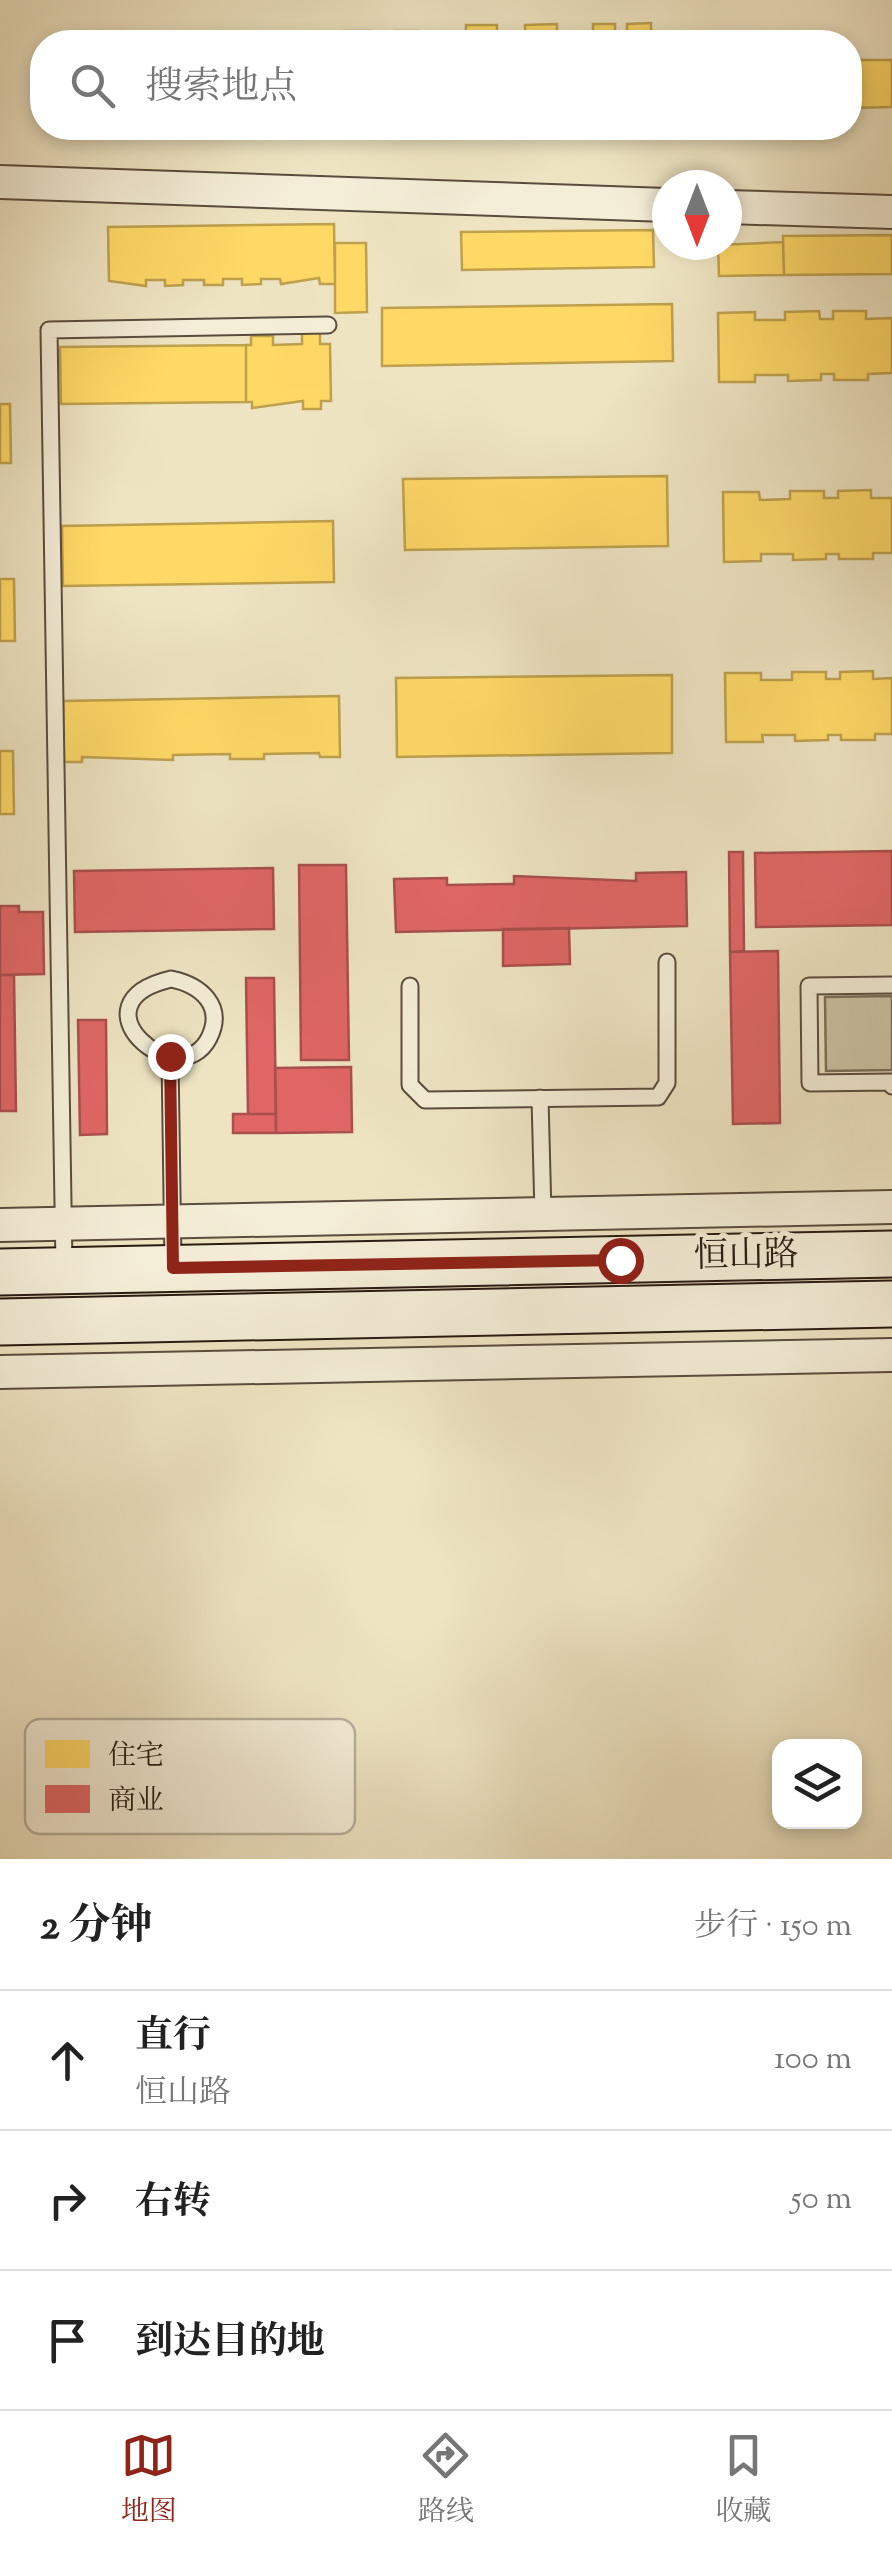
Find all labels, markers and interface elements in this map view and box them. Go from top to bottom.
search box [30,30,862,140]
icon: search [65,58,120,113]
text: 搜索地点 [145,62,297,116]
north arrow [652,170,742,260]
route end [148,1034,194,1080]
street label: 恒山路 [693,1231,799,1283]
route start [598,1238,644,1284]
legend [25,1719,355,1834]
text: 住宅 [108,1737,164,1777]
map controls [772,1739,862,1829]
button: layers [772,1739,862,1829]
text: 商业 [108,1782,164,1822]
text: 2 分钟 [40,1898,153,1958]
text: 步行 · 150 m [694,1904,852,1950]
text: 直行 [135,2011,211,2065]
icon: ahead [40,2033,95,2088]
text: 100 m [774,2037,852,2083]
text: 恒山路 [135,2071,231,2117]
icon: right [40,2173,95,2228]
text: 右转 [135,2177,211,2231]
text: 50 m [791,2177,852,2223]
icon: arrive [40,2313,95,2368]
text: 到达目的地 [135,2317,325,2371]
tab: 地图 [121,2428,177,2533]
tab: 路线 [418,2428,474,2533]
tab: 收藏 [715,2428,771,2533]

